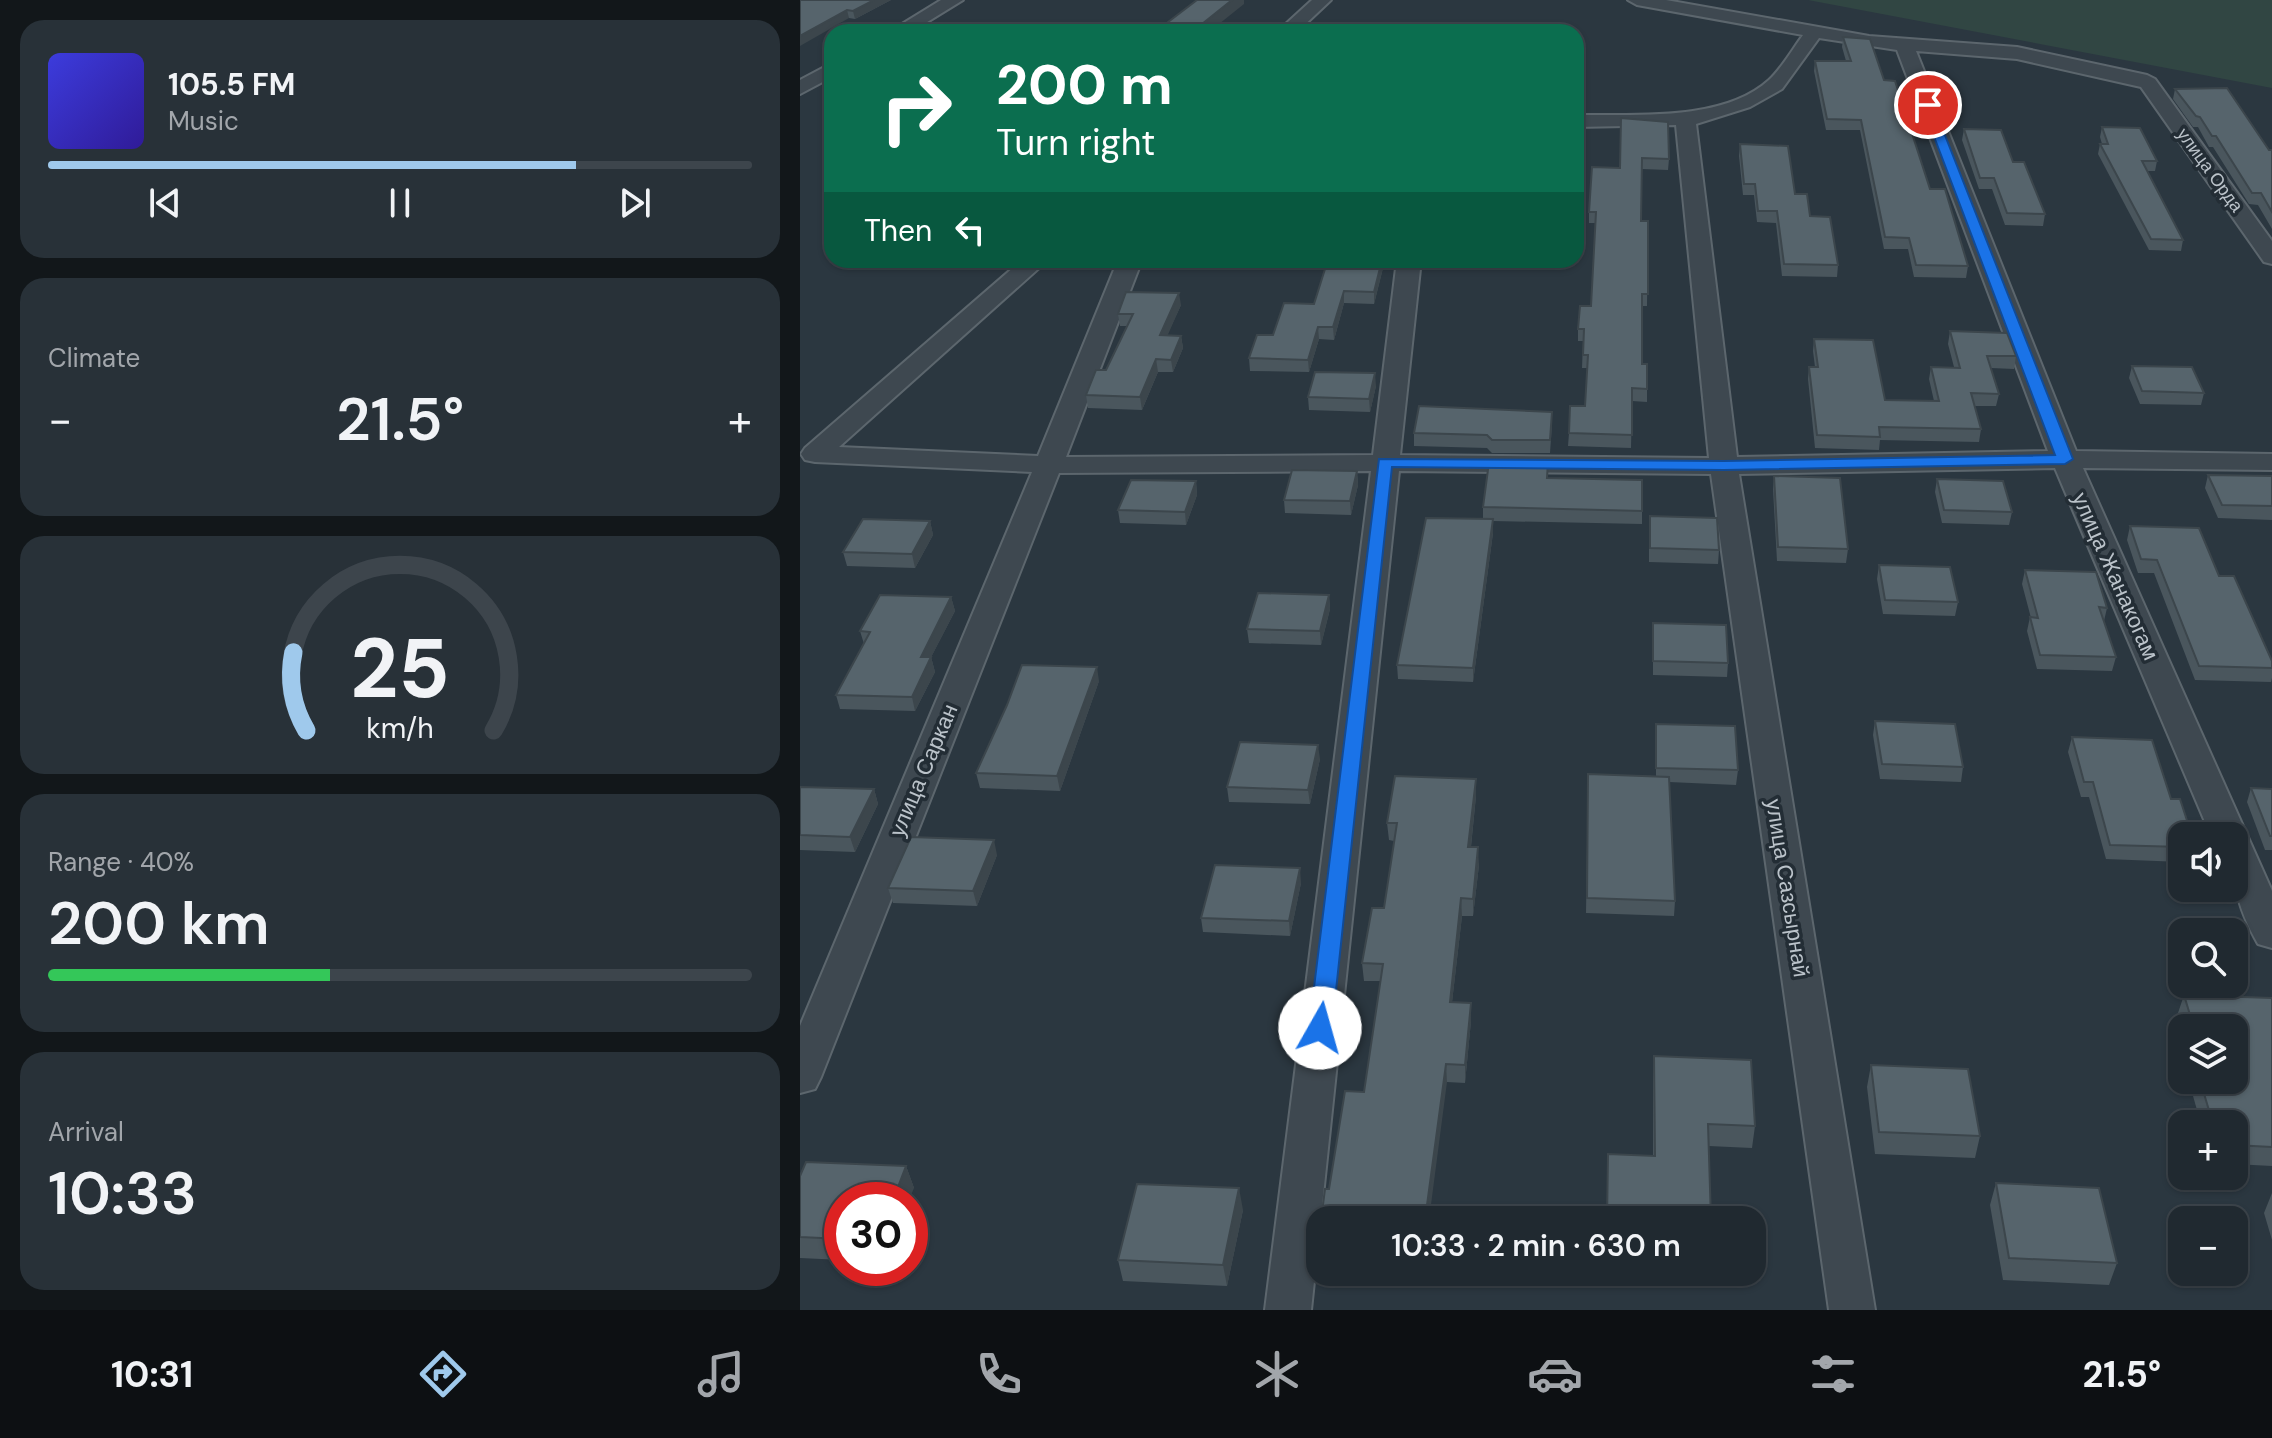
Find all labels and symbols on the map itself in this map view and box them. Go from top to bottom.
pin [1894,71,1962,139]
street label: улица Орда [2171,123,2249,218]
street label: улица Жанакогам [2066,488,2166,665]
street label: улица Саркан [882,699,964,841]
street label: улица Сазсырнай [1759,797,1816,979]
position arrow [1278,986,1362,1070]
speed limit sign: 30 [824,1182,928,1286]

